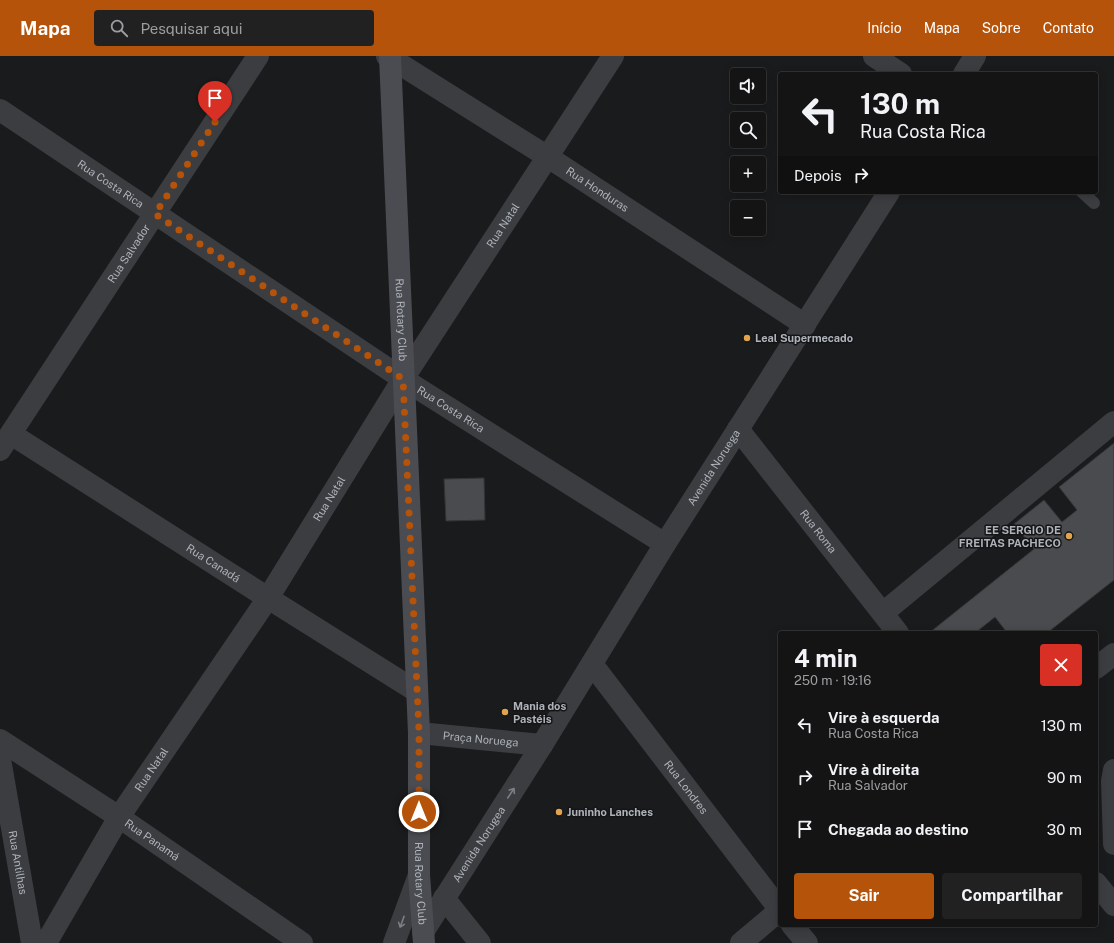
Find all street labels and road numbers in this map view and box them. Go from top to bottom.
street label: Rua Costa Rica [75,158,146,210]
street label: Rua Honduras [564,164,631,214]
street label: Rua Natal [484,201,522,250]
street label: Rua Salvador [105,222,152,285]
street label: Rua Rotary Club [394,278,409,362]
street label: Rua Costa Rica [415,384,487,435]
street label: Avenida Noruega [685,427,742,508]
street label: Rua Natal [311,474,347,523]
street label: Rua Roma [798,507,839,555]
street label: Rua Canadá [184,542,242,585]
street label: Praça Noruega [442,729,519,749]
street label: Rua Natal [132,745,170,794]
street label: Rua Londres [662,758,711,817]
street label: Avenida Norugea [450,804,507,884]
street label: Rua Panamá [123,817,182,863]
street label: Rua Antilhas [7,830,30,896]
street label: Rua Rotary Club [413,842,429,926]

